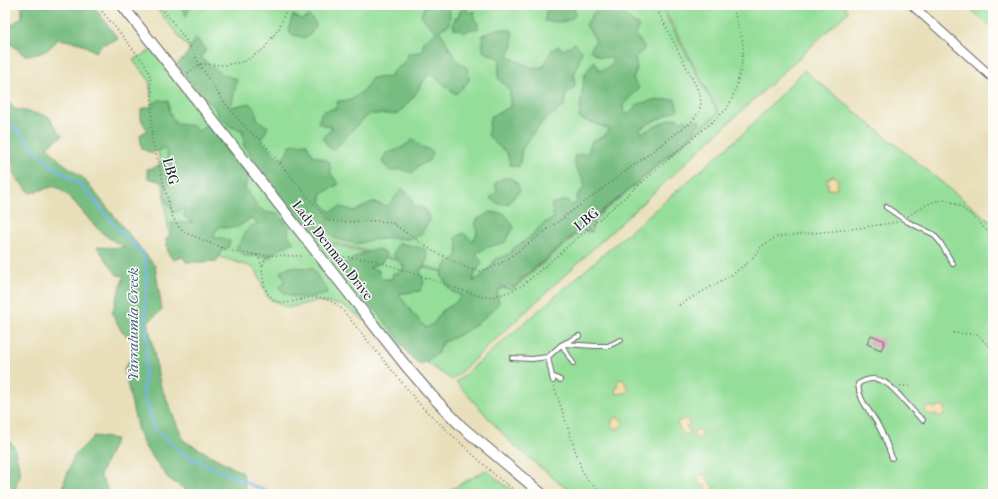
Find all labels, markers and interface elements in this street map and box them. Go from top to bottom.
street label: LBG [159,156,182,187]
street label: Lady Denman Drive [288,197,377,304]
street label: LBG [570,204,602,235]
water label: Yarralumla Creek [124,267,142,381]

